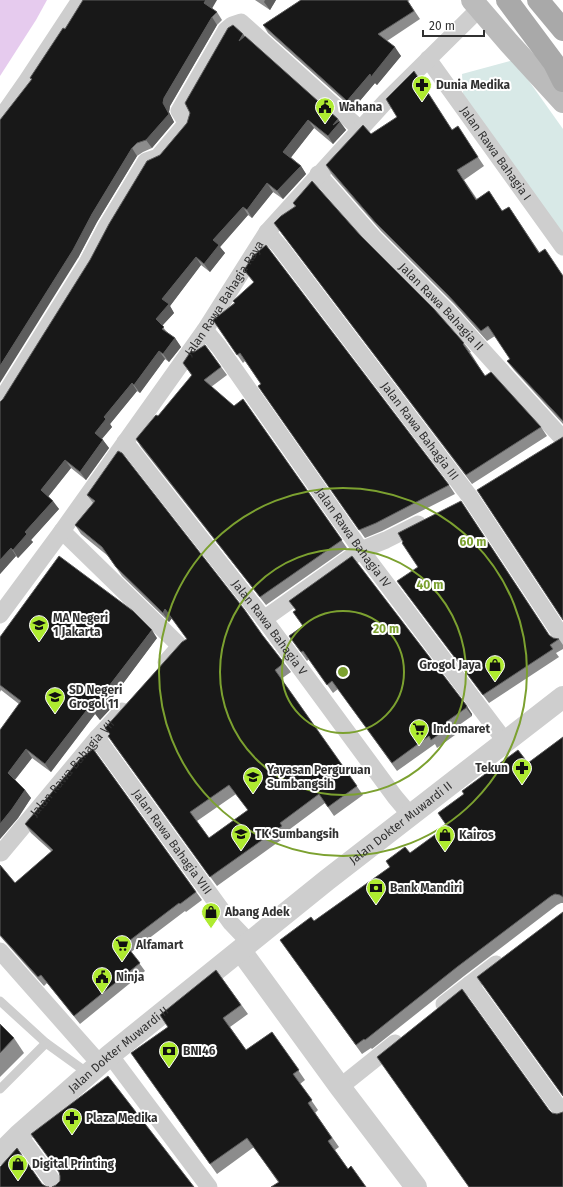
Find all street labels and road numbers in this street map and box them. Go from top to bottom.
street label: Jalan Rawa Bahagia I [457,104,534,203]
street label: Jalan Rawa Bahagia Raya [182,238,267,359]
street label: Jalan Rawa Bahagia II [396,260,486,353]
street label: Jalan Rawa Bahagia III [378,379,462,483]
street label: Jalan Rawa Bahagia IV [313,485,394,590]
street label: Jalan Rawa Bahagia V [229,577,310,678]
street label: Jalan Rawa Bahagia VII [27,717,117,819]
street label: Jalan Dokter Muwardi II [346,779,455,867]
street label: Jalan Rawa Bahagia VIII [129,786,215,897]
street label: Jalan Dokter Muwardi II [65,1004,171,1095]

